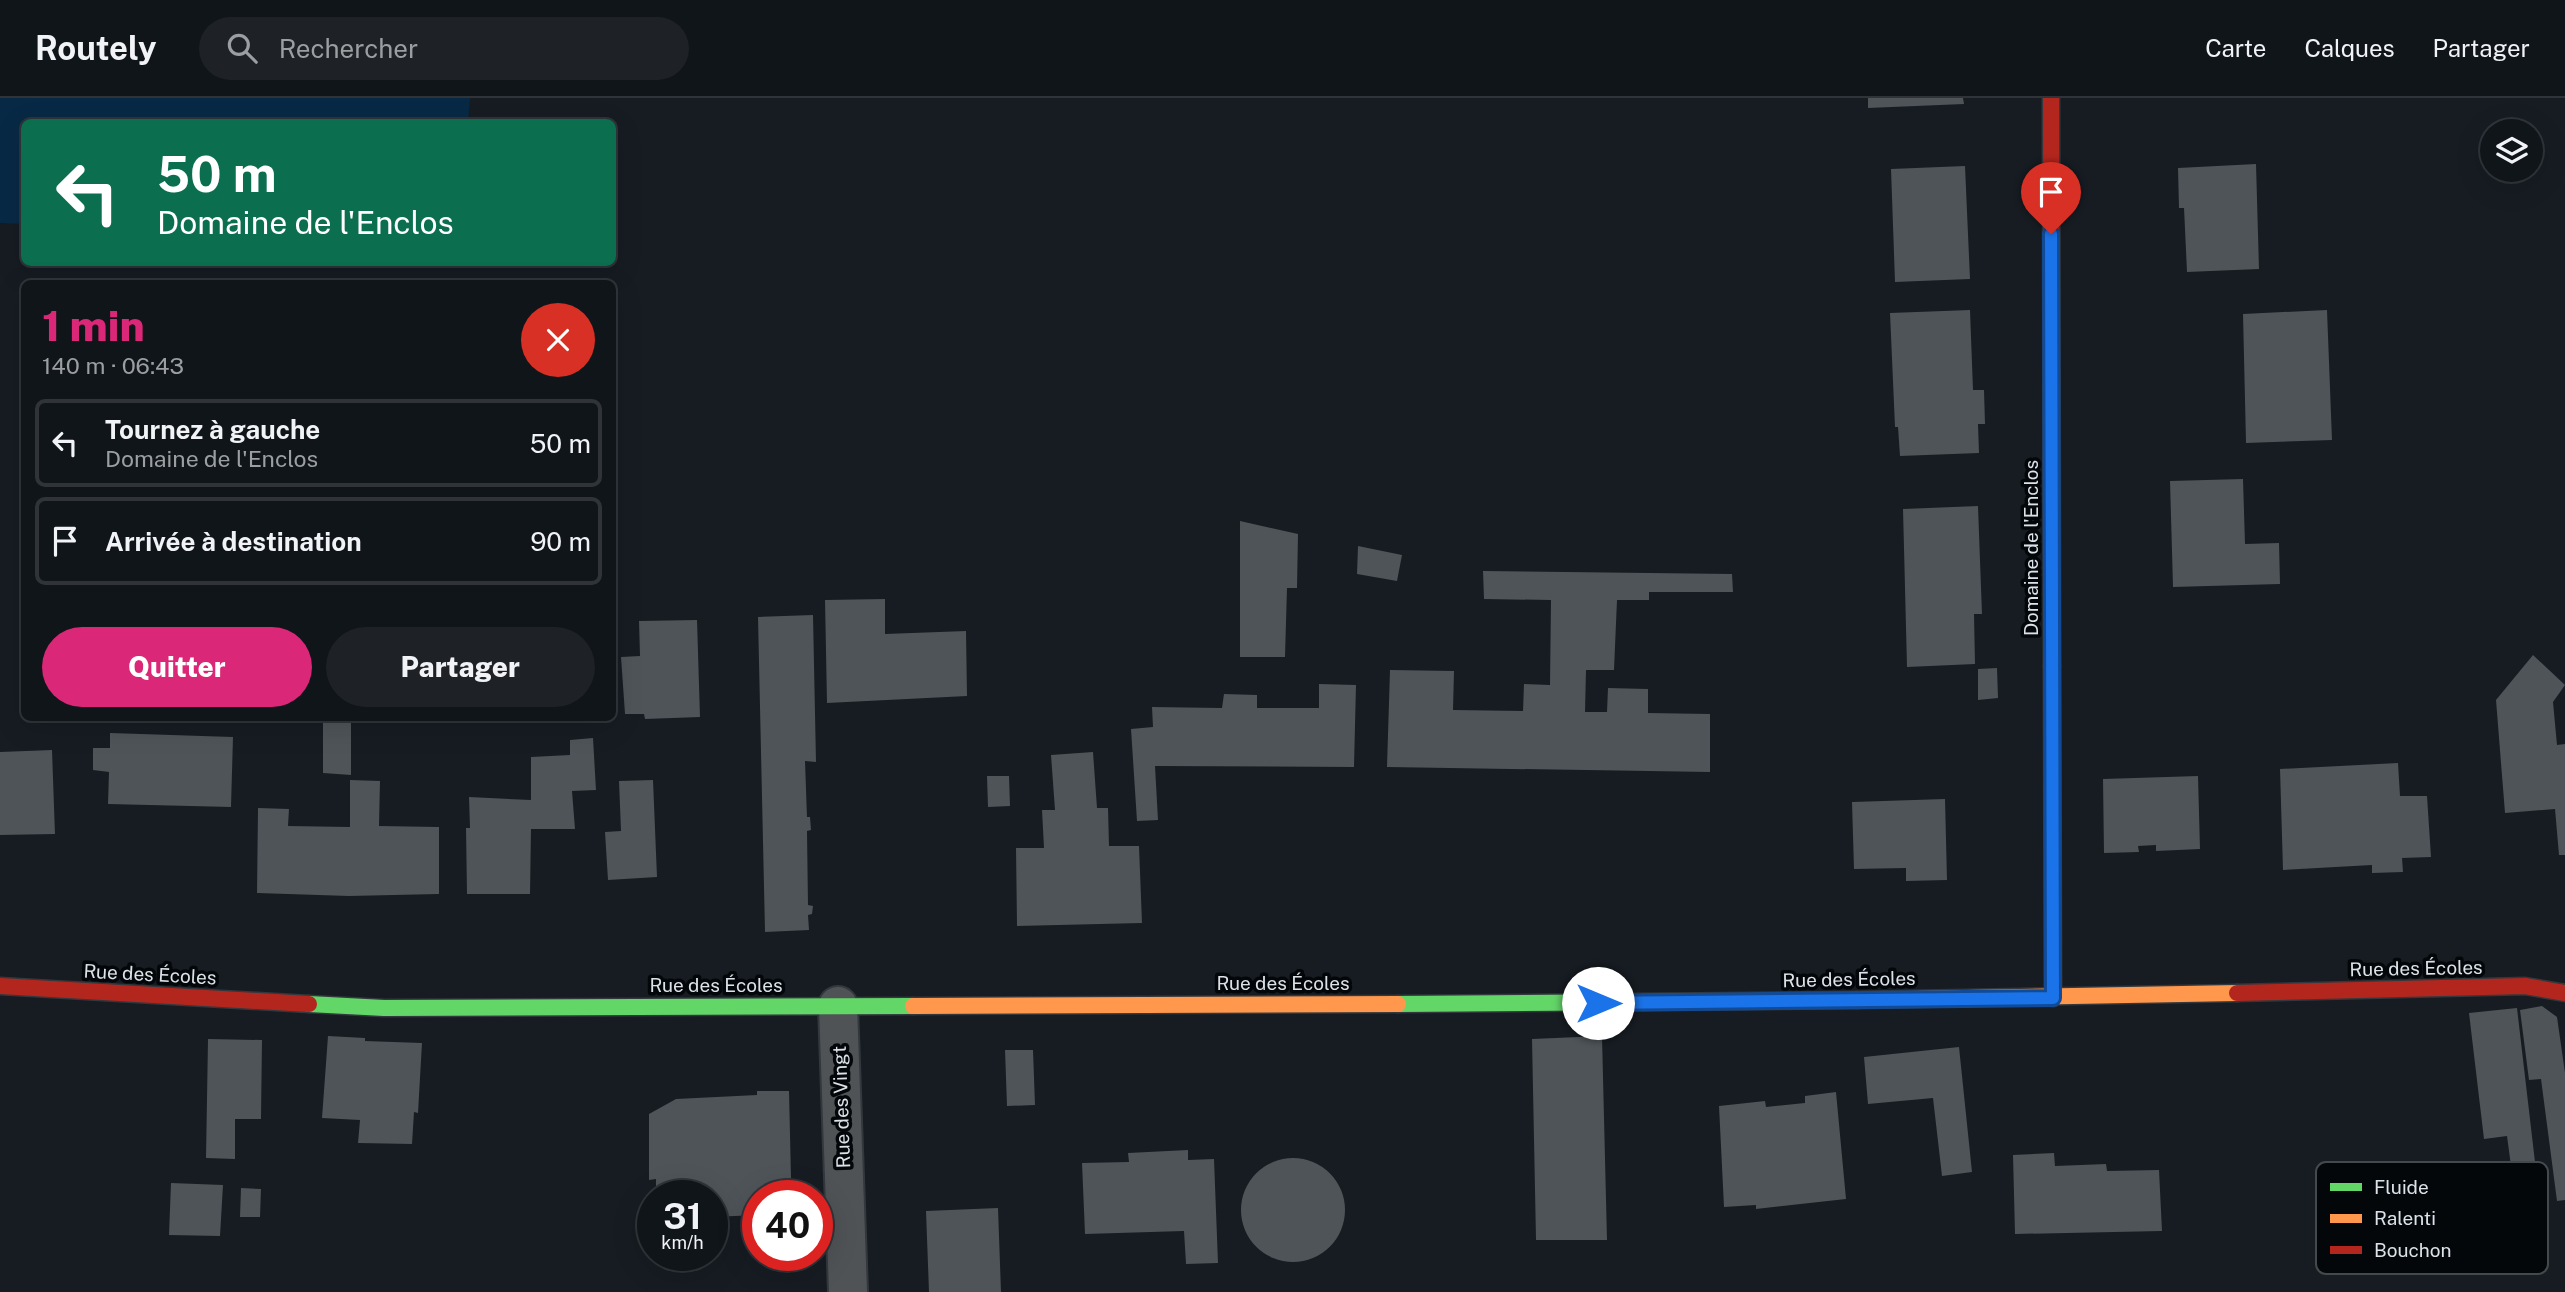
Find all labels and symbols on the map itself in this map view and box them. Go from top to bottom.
pin [2021,162,2081,234]
street label: Domaine de l'Enclos [2020,460,2042,636]
street label: Rue des Écoles [2349,956,2483,980]
street label: Rue des Écoles [83,960,217,988]
position arrow [1561,966,1635,1040]
street label: Rue des Écoles [1782,967,1916,991]
street label: Rue des Écoles [1216,972,1350,994]
street label: Rue des Écoles [649,974,783,996]
street label: Rue des Vingt [828,1045,854,1169]
legend [2316,1162,2548,1274]
text: Fluide [2374,1176,2429,1198]
speed limit sign: 40 [742,1180,833,1271]
text: Ralenti [2374,1207,2436,1229]
text: Bouchon [2374,1239,2451,1261]

